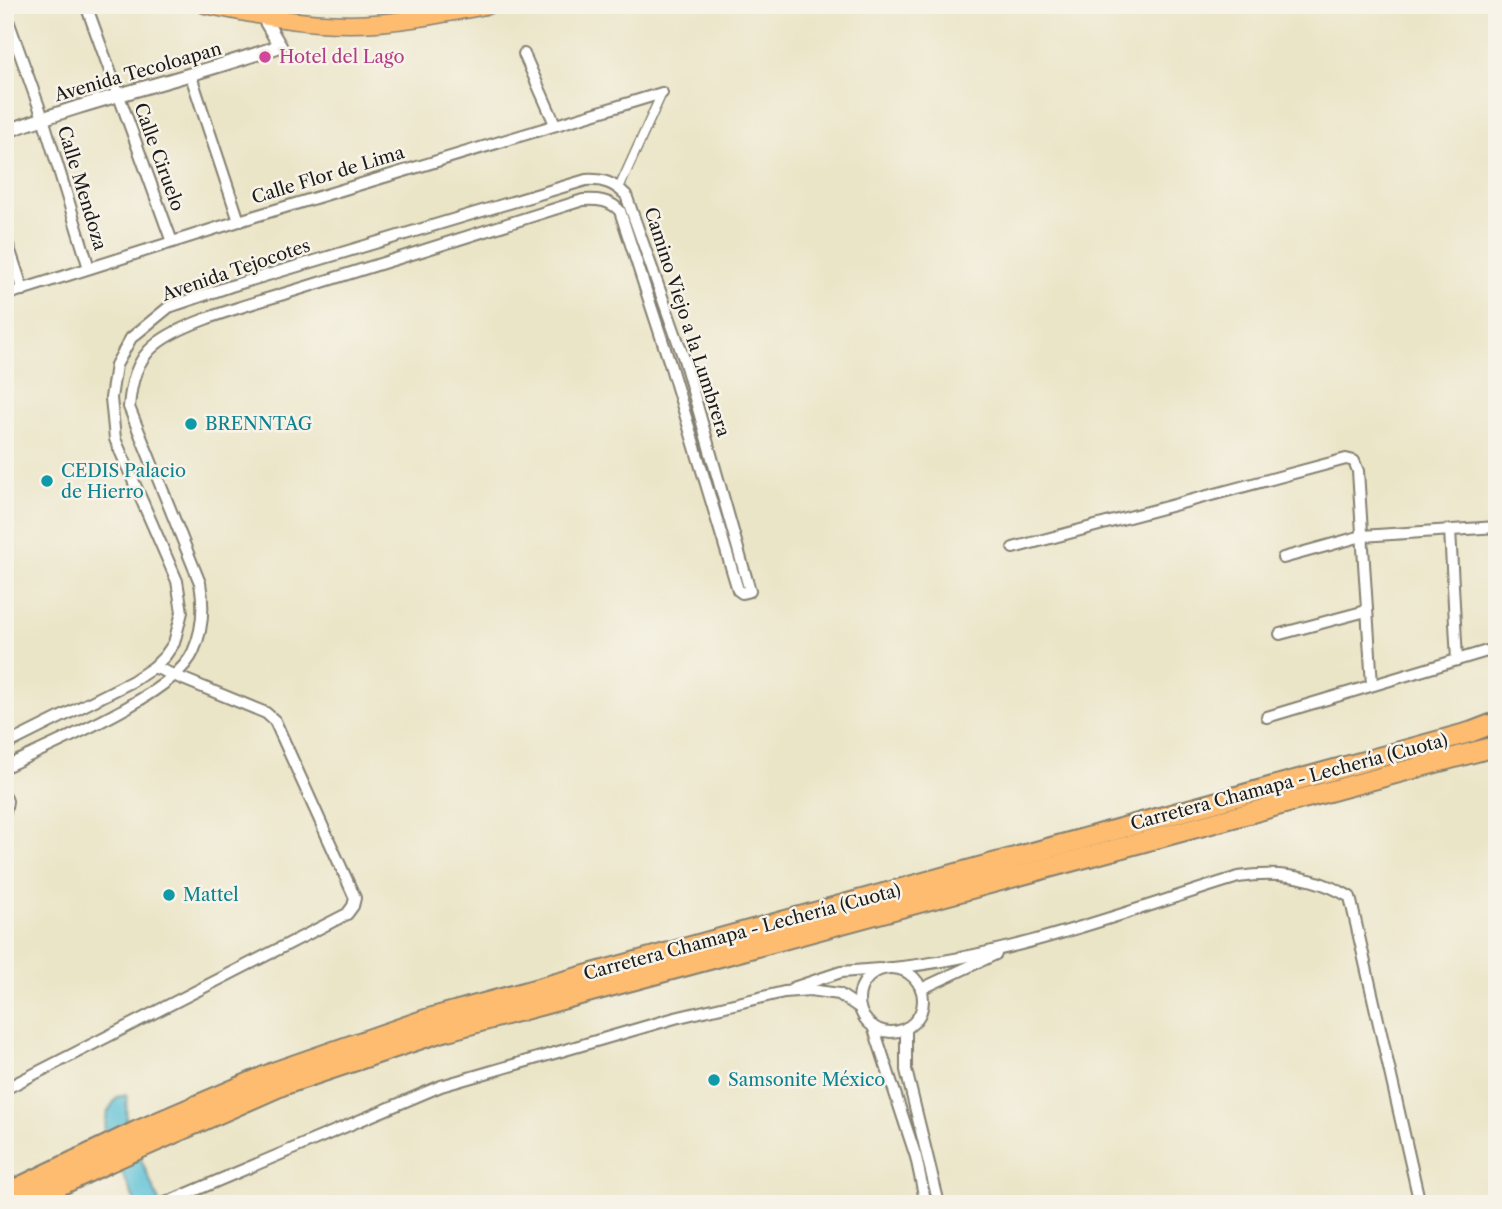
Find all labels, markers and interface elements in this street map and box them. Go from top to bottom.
street label: Avenida Tecoloapan [51,38,224,107]
place label: Hotel del Lago [279,46,405,68]
marker: Hotel del Lago [257,49,273,65]
street label: Calle Ciruelo [129,100,189,214]
street label: Calle Mendoza [53,123,111,253]
street label: Calle Flor de Lima [249,141,407,209]
street label: Camino Viejo a la Lumbrera [639,205,735,440]
street label: Avenida Tejocotes [158,234,313,306]
place label: BRENNTAG [205,413,313,435]
marker: BRENNTAG [183,416,199,432]
place label: CEDIS Palacio de Hierro [61,460,186,503]
marker: CEDIS Palacio de Hierro [39,473,55,489]
street label: Carretera Chamapa - Lechería (Cuota) [1128,729,1450,835]
street label: Carretera Chamapa - Lechería (Cuota) [581,879,903,985]
place label: Mattel [183,884,239,906]
marker: Mattel [161,887,177,903]
place label: Samsonite México [728,1069,885,1091]
marker: Samsonite México [706,1072,722,1088]

